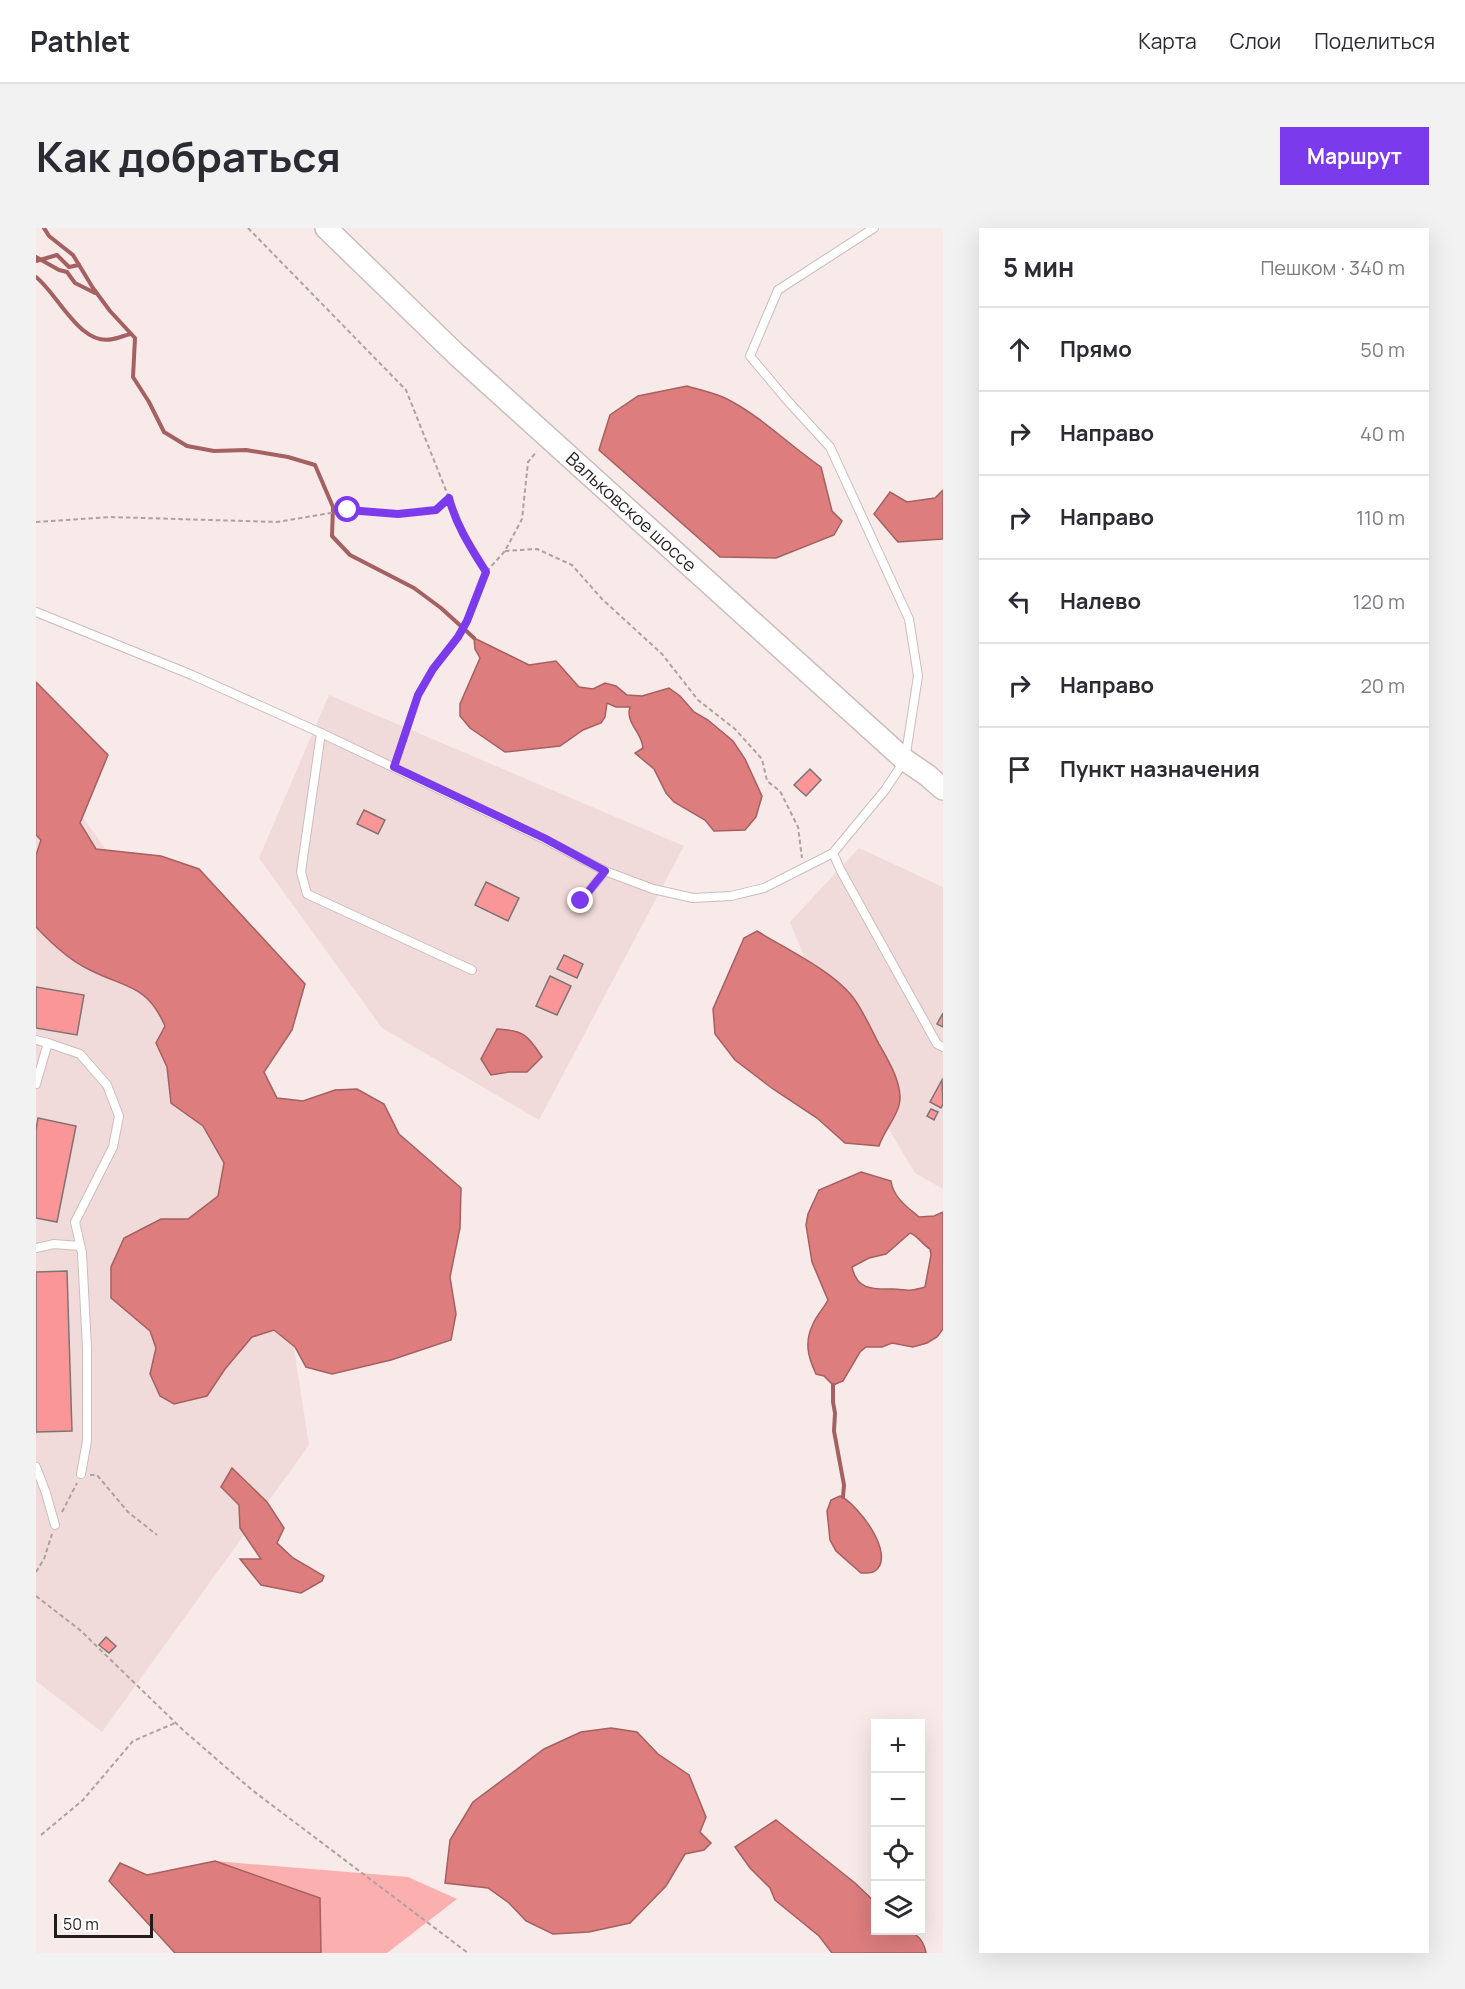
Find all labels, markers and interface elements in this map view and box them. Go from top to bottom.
text: Pathlet [30,22,130,60]
text: Карта [1138,27,1197,55]
text: Слои [1230,27,1281,55]
text: Поделиться [1314,27,1435,55]
text: Как добраться [36,127,341,185]
button: Маршрут [1280,127,1429,185]
text: 5 мин [1003,249,1074,285]
text: Пешком · 340 m [1260,254,1405,281]
icon: ahead [1003,333,1036,366]
text: Прямо [1060,334,1132,364]
text: 50 m [1360,336,1405,363]
icon: right [1003,417,1036,450]
text: Направо [1060,418,1154,448]
text: 40 m [1360,420,1405,447]
street label: Вальковское шоссе [561,446,702,577]
route start [334,496,360,522]
icon: right [1003,501,1036,534]
text: Направо [1060,502,1154,532]
text: 110 m [1356,504,1405,531]
icon: left [1003,585,1036,618]
text: Налево [1060,586,1141,616]
text: 120 m [1353,588,1405,615]
icon: right [1003,669,1036,702]
text: Направо [1060,670,1154,700]
text: 20 m [1360,672,1405,699]
icon: arrive [1003,753,1036,786]
text: Пункт назначения [1060,754,1260,784]
route end [567,887,593,913]
map controls [871,1719,925,1935]
button: + [871,1719,925,1773]
button: − [871,1773,925,1827]
button: locate [871,1827,925,1881]
button: layers [871,1881,925,1935]
scale bar [54,1911,153,1938]
text: 50 m [63,1913,99,1935]

